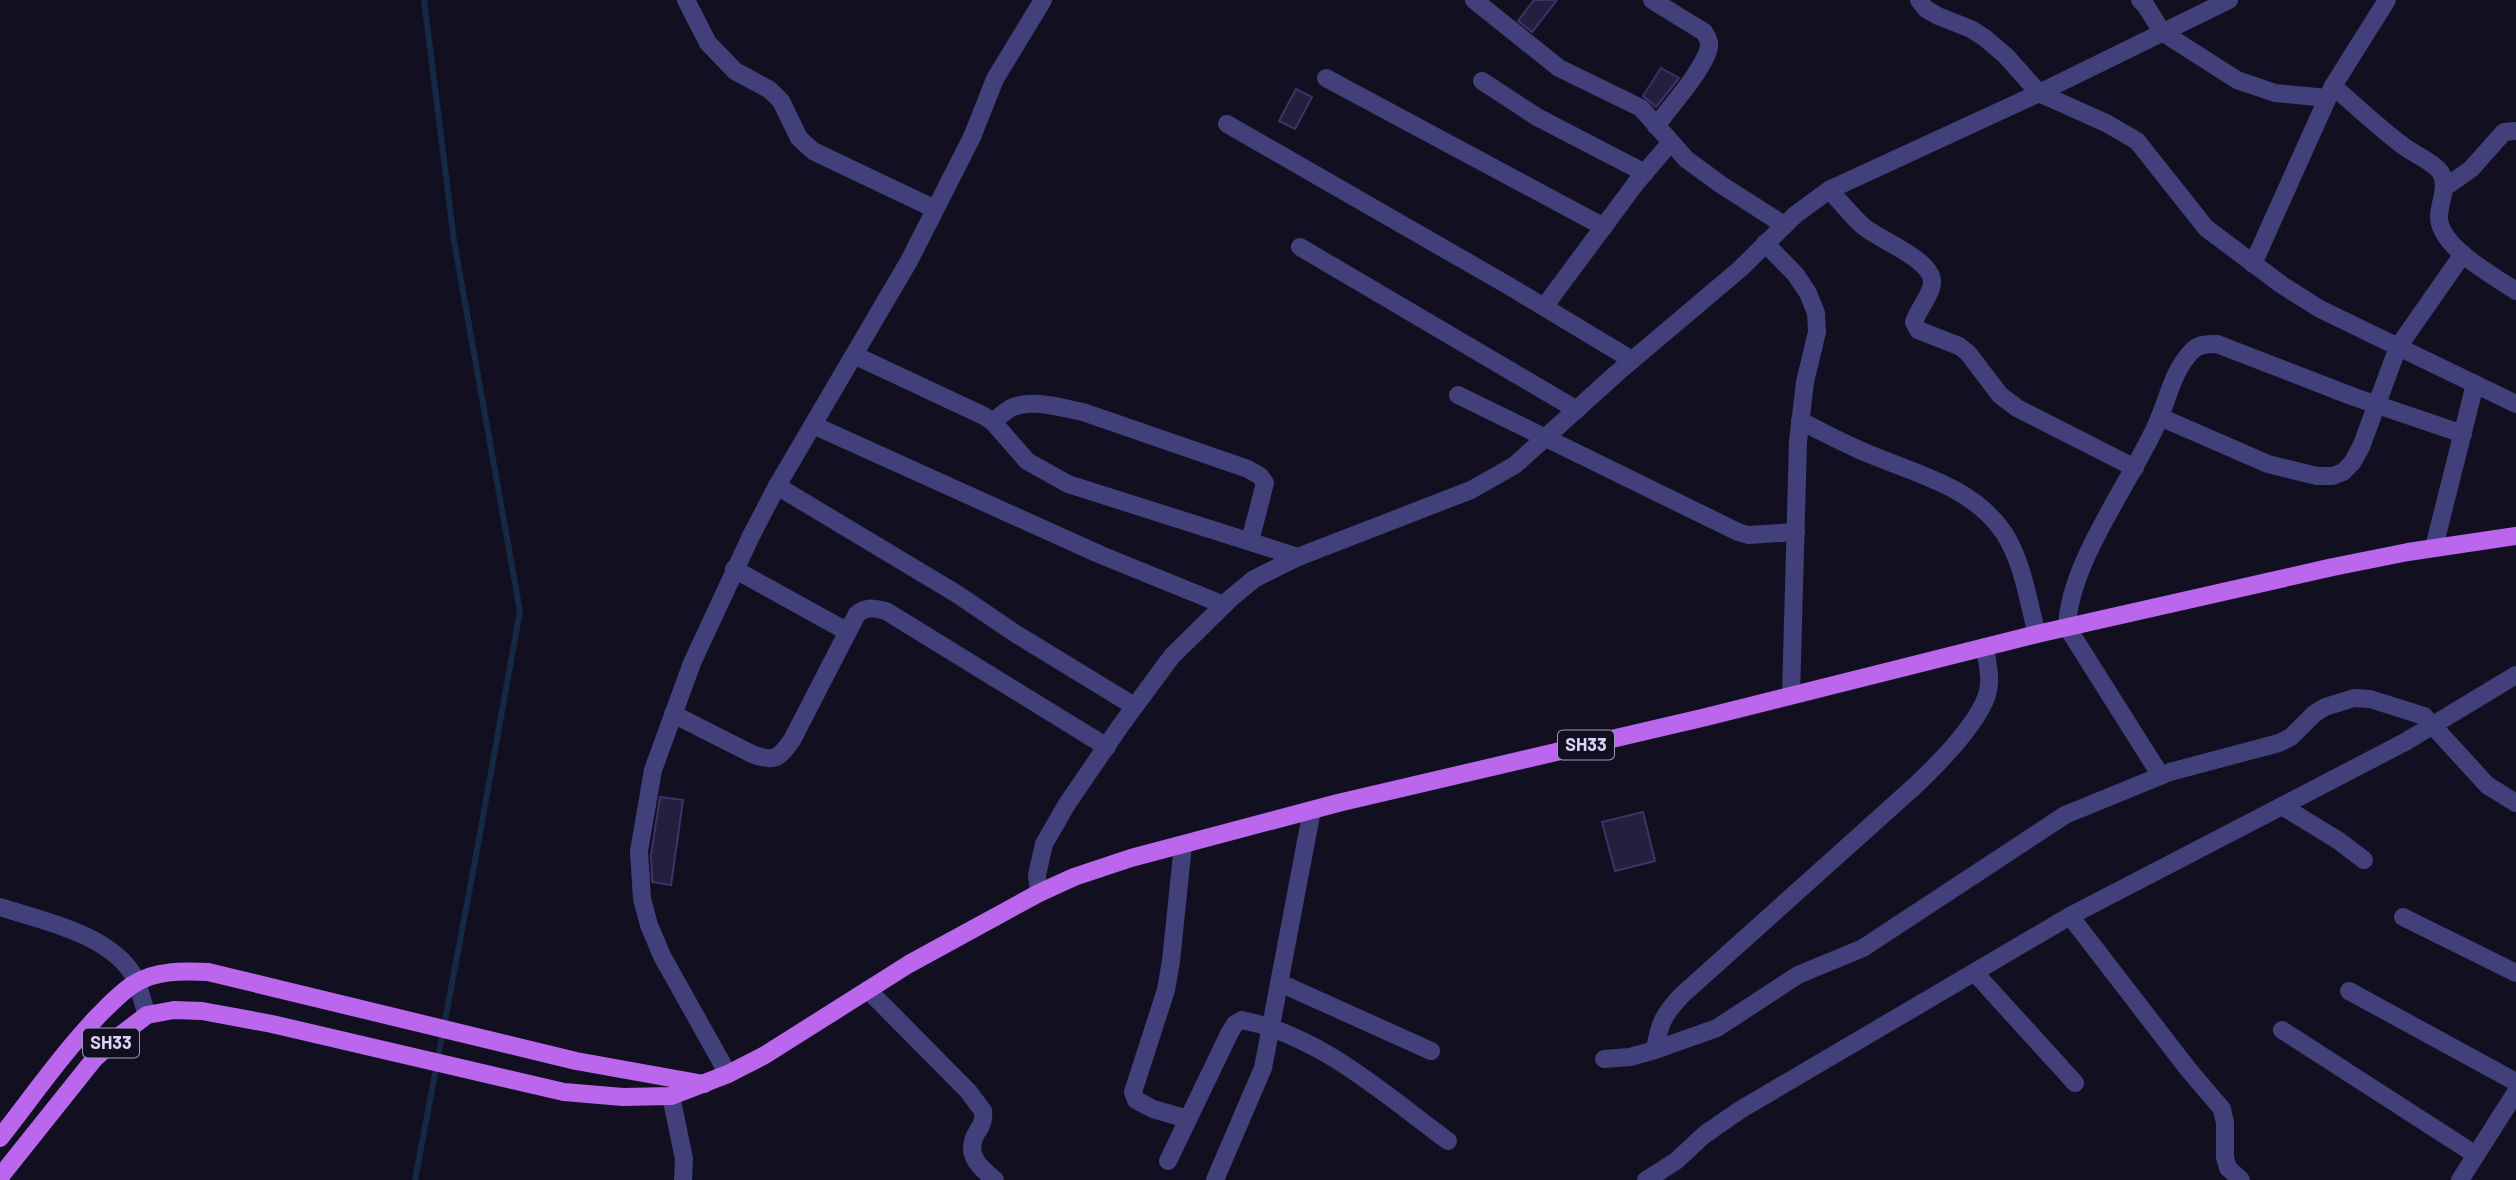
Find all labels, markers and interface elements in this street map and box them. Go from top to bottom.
road number: SH33 [1558,730,1614,760]
road number: SH33 [83,1028,139,1058]

